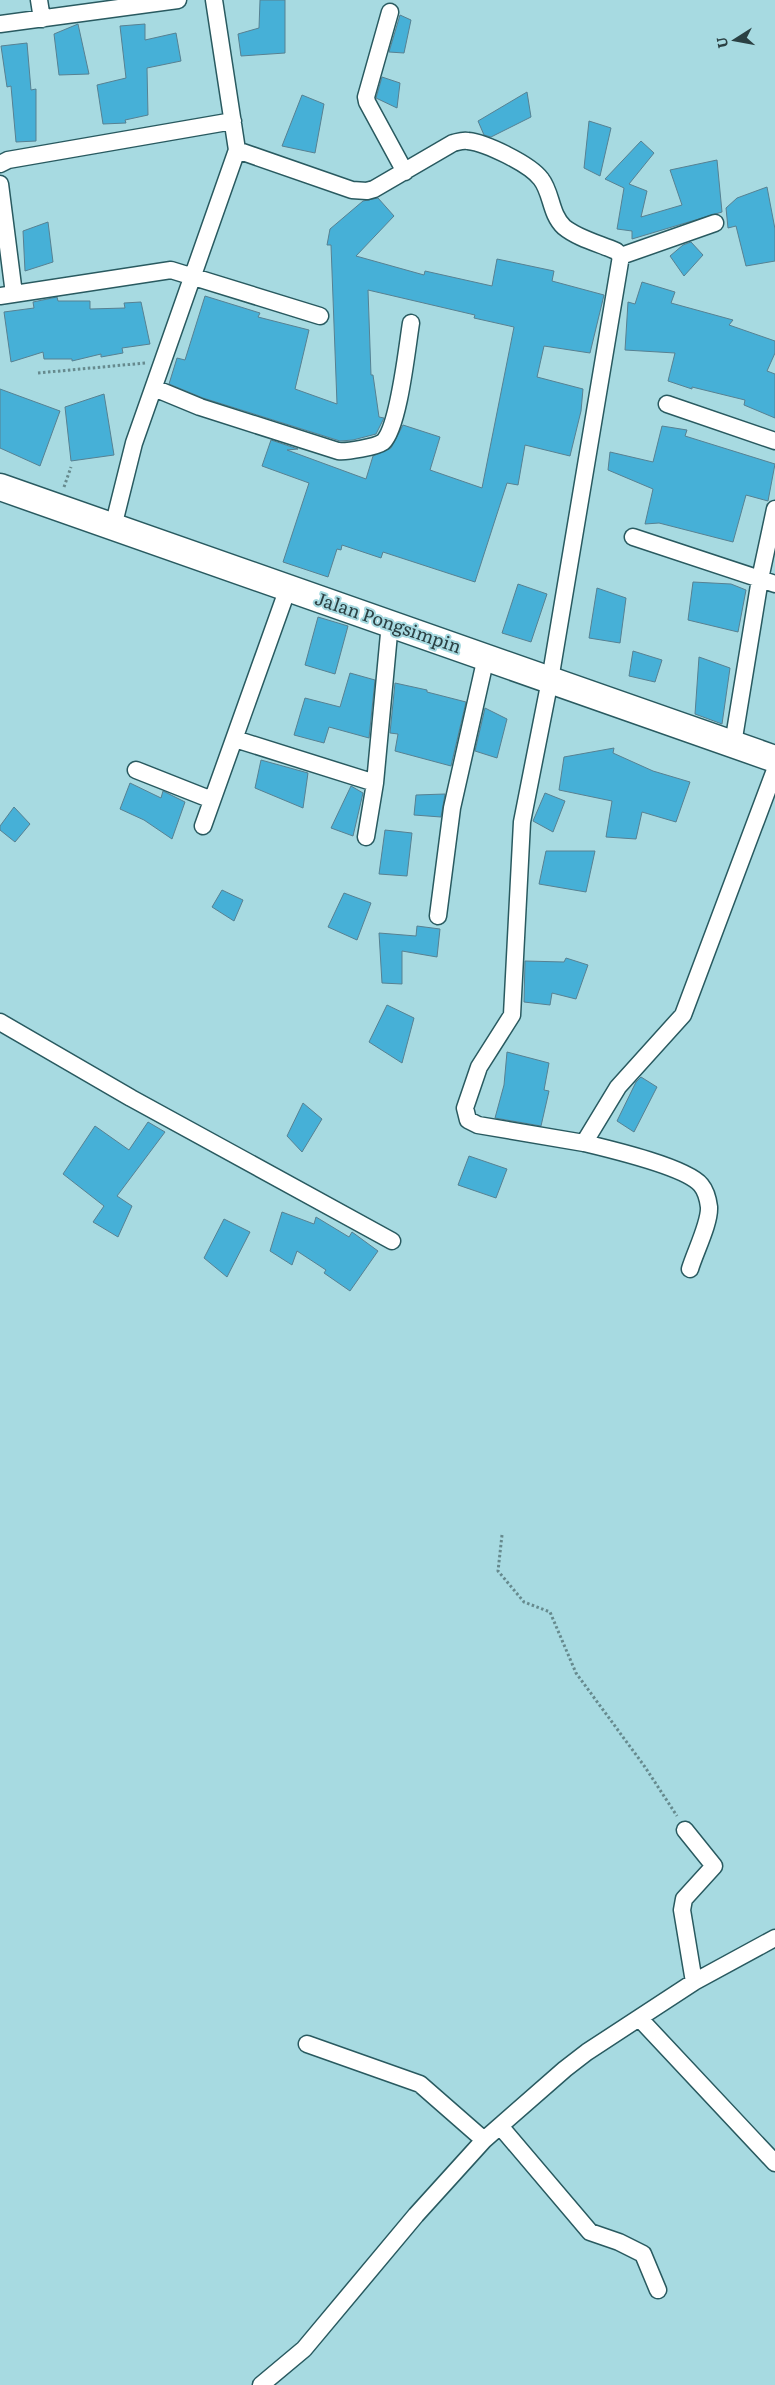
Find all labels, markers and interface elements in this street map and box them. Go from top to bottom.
north arrow [710,15,760,65]
text: U [710,35,732,50]
street label: Jalan Pongsimpin [312,584,465,659]

